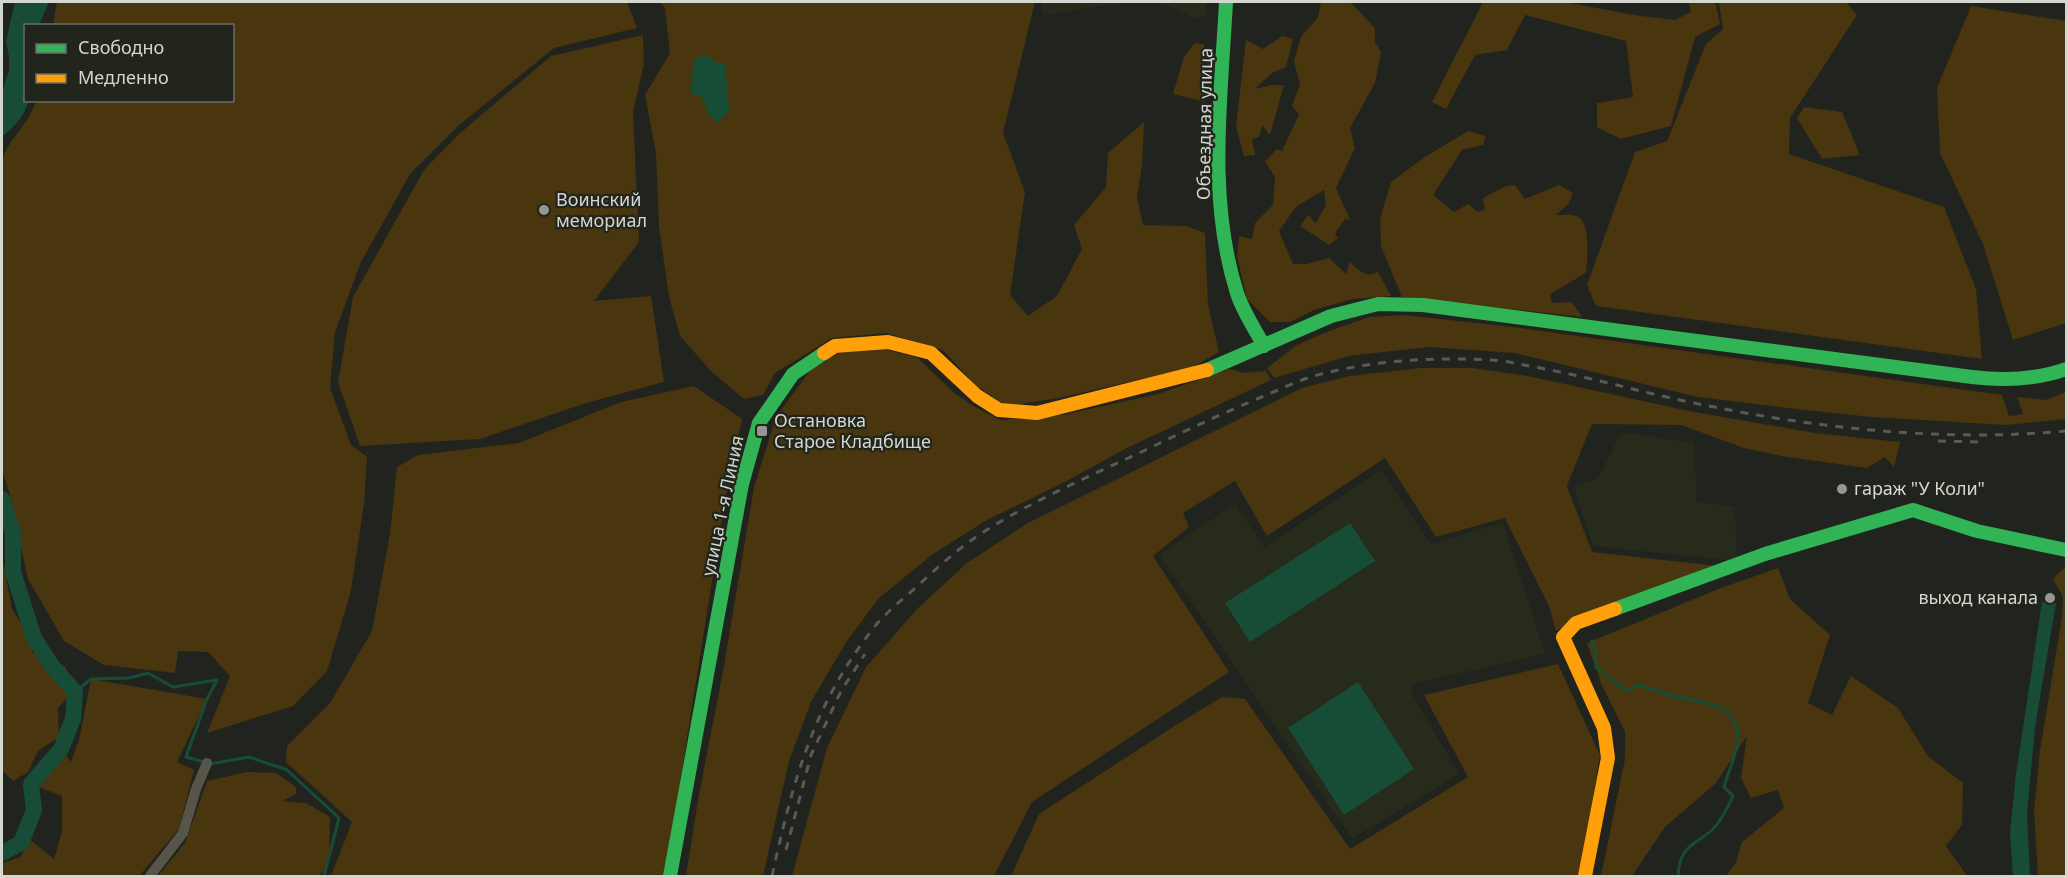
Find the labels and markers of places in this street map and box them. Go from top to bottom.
place label: Воинский мемориал [556,187,647,232]
marker: Воинский мемориал [537,203,551,217]
place label: Остановка Старое Кладбище [774,408,931,453]
marker: Остановка Старое Кладбище [755,424,769,438]
place label: гараж "У Коли" [1854,476,1985,500]
marker: гараж "У Коли" [1835,482,1849,496]
place label: выход канала [1918,585,2038,609]
marker: выход канала [2043,591,2057,605]

